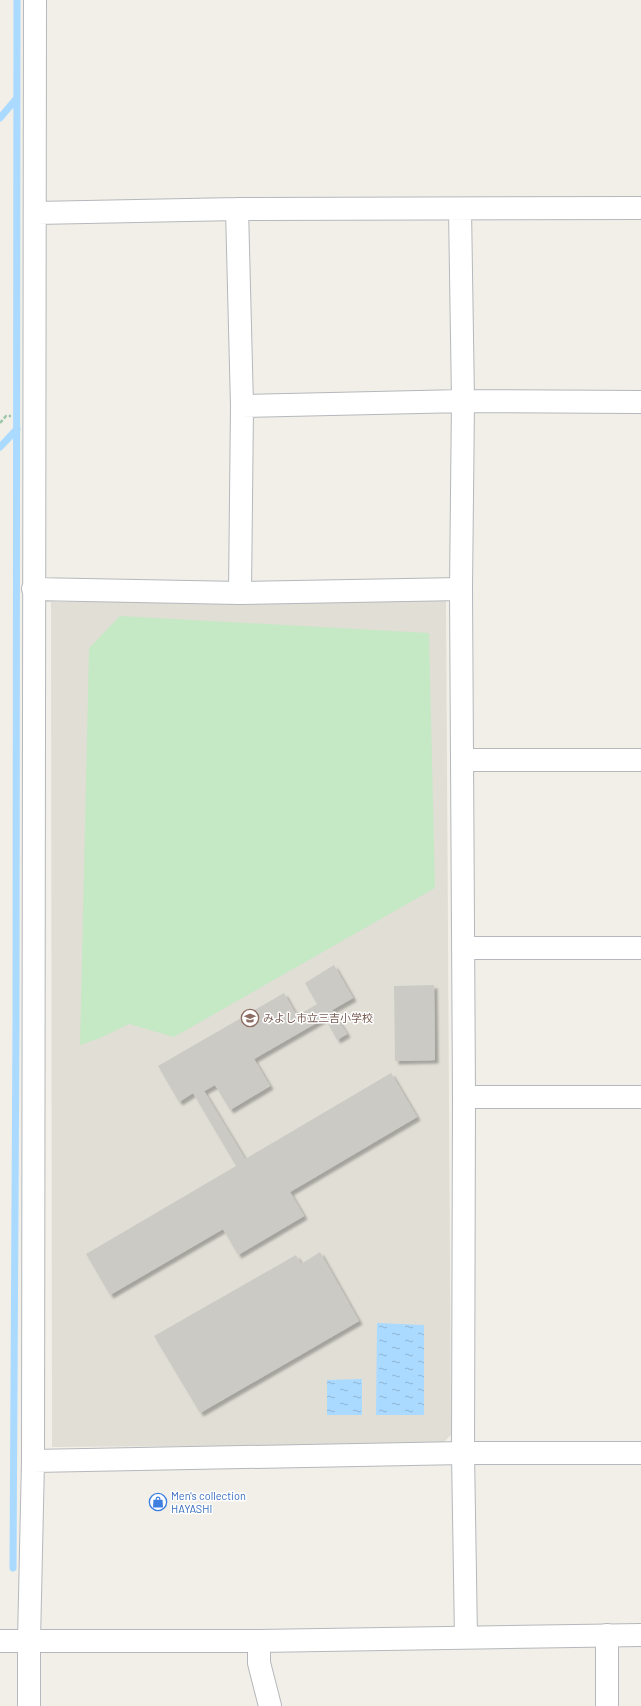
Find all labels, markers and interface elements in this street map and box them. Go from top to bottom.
school or university icon: みよし市立三吉小学校 [240,1008,260,1028]
place label: みよし市立三吉小学校 [263,1011,373,1024]
place label: Men's collection HAYASHI [171,1489,246,1515]
shop icon: Men's collection HAYASHI [148,1492,168,1512]

